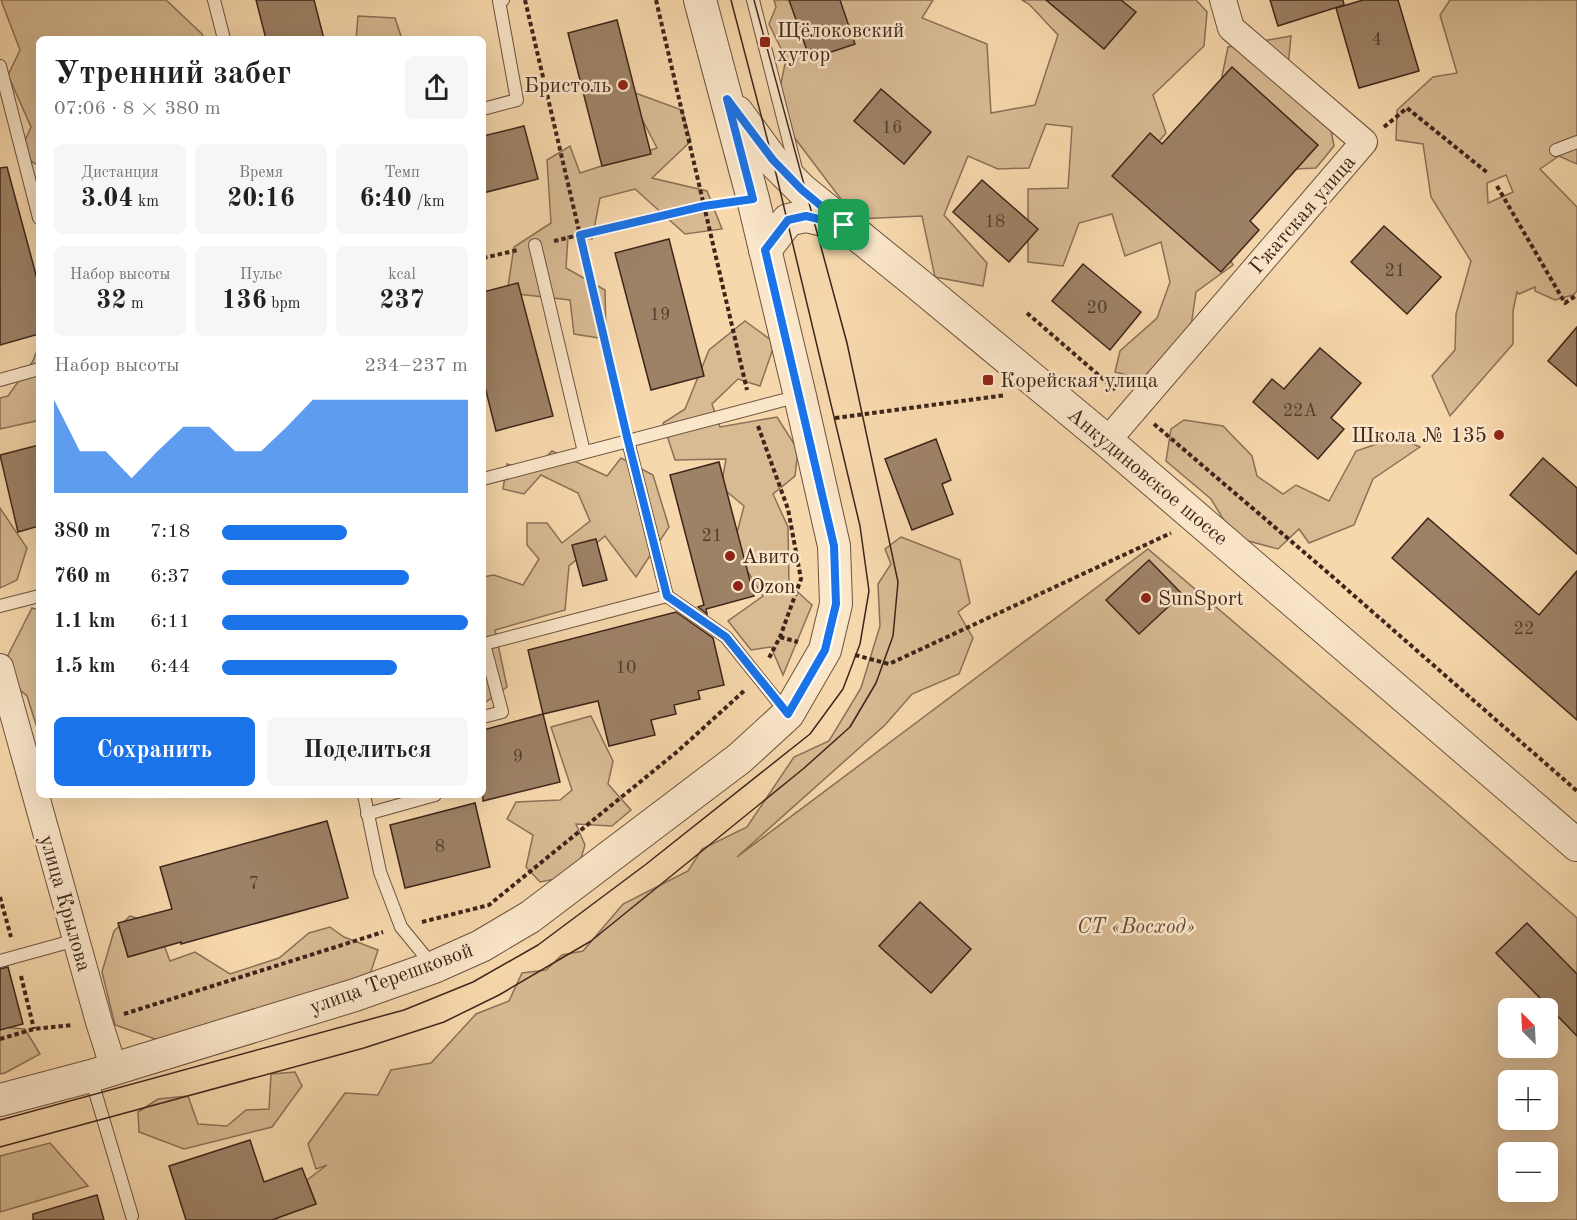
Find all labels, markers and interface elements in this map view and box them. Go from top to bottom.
place label: Щёлоковский хутор [777,21,904,66]
house number: 4 [1372,31,1382,49]
marker: Щёлоковский хутор [758,35,772,49]
button: share [405,56,468,119]
text: Утренний забег [54,58,291,91]
place label: Бристоль [524,76,611,97]
marker: Бристоль [616,78,630,92]
text: 07:06 · 8 × 380 m [54,99,221,119]
house number: 16 [882,119,902,137]
street label: Гжатская улица [1246,152,1360,278]
text: Дистанция [81,165,159,181]
text: Время [239,165,283,181]
text: Темп [384,165,420,181]
text: 3.04 [81,186,134,212]
text: 20:16 [227,186,295,212]
text: 6:40 [359,186,412,212]
text: km [134,194,159,210]
text: /km [412,194,445,210]
pin [818,199,869,250]
icon: arrive [827,208,860,241]
house number: 18 [985,213,1005,231]
house number: 21 [1385,262,1405,280]
text: Набор высоты [70,267,170,283]
text: Пульс [240,267,282,283]
text: kcal [388,267,416,283]
text: 32 [96,288,126,314]
text: 136 [222,288,267,314]
text: 237 [379,288,425,314]
text: m [126,296,144,312]
text: bpm [267,296,300,312]
house number: 20 [1087,299,1107,317]
house number: 19 [650,306,670,324]
text: Набор высоты [54,356,180,376]
text: 234–237 m [365,356,468,376]
place label: Корейская улица [1000,371,1158,392]
marker: Корейская улица [981,373,995,387]
house number: 22А [1283,402,1318,420]
street label: Анкудиновское шоссе [1063,404,1231,550]
place label: Школа № 135 [1351,426,1487,447]
marker: Школа № 135 [1492,428,1506,442]
text: 380 m [54,522,110,542]
text: 7:18 [150,522,190,542]
house number: 21 [702,527,722,545]
place label: Авито [742,547,800,568]
marker: Авито [723,549,737,563]
text: 760 m [54,567,110,587]
text: 6:37 [150,567,190,587]
place label: Ozon [750,577,796,598]
marker: Ozon [731,579,745,593]
place label: SunSport [1158,589,1244,610]
marker: SunSport [1139,591,1153,605]
text: 1.1 km [54,612,116,632]
text: 6:11 [150,612,190,632]
house number: 22 [1514,620,1534,638]
text: 1.5 km [54,657,116,677]
text: 6:44 [150,657,190,677]
house number: 10 [616,659,636,677]
button: Сохранить [54,717,255,786]
button: Поделиться [267,717,468,786]
house number: 9 [513,748,523,766]
street label: улица Крылова [35,833,94,974]
house number: 8 [435,838,445,856]
house number: 7 [249,875,259,893]
park label: СТ «Восход» [1077,917,1195,938]
street label: улица Терешковой [307,940,476,1019]
north arrow [1498,998,1558,1058]
map controls [1498,998,1558,1202]
button: + [1498,1070,1558,1130]
button: − [1498,1142,1558,1202]

